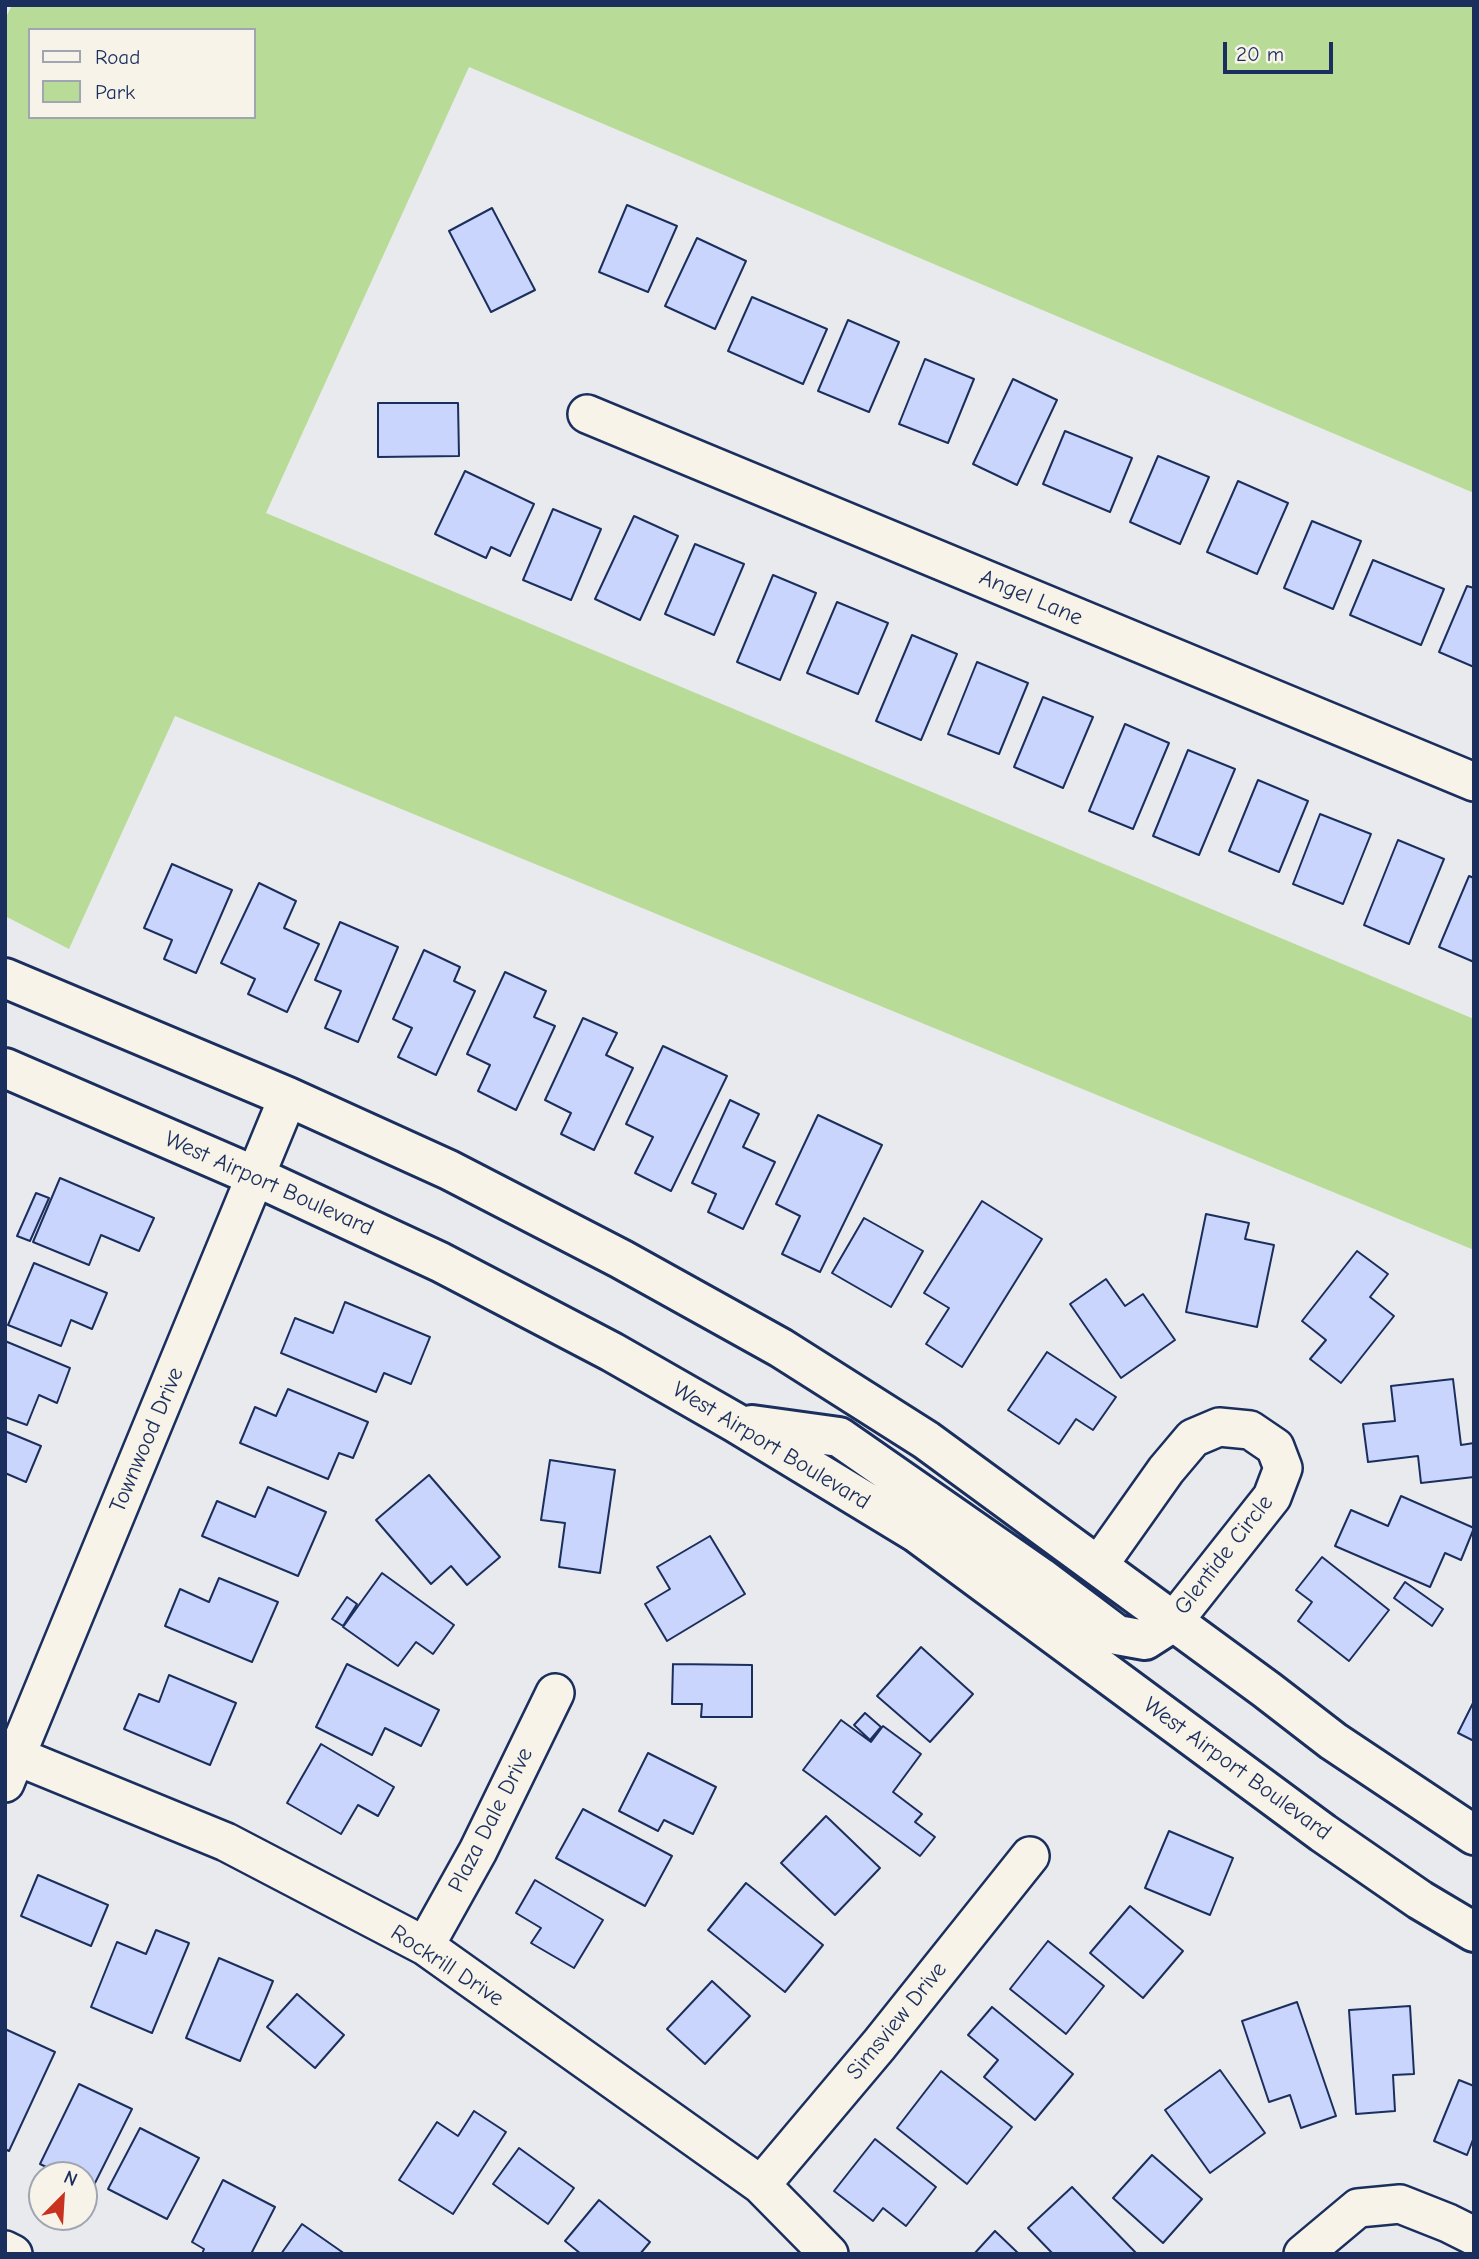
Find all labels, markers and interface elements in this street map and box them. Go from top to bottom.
legend [28,28,256,119]
scale bar [1227,28,1337,72]
text: 20 m [1236,42,1284,66]
text: Road [95,45,140,69]
text: Park [95,80,135,104]
street label: Angel Lane [975,564,1087,632]
street label: West Airport Boulevard [160,1126,378,1242]
street label: Townwood Drive [104,1363,190,1517]
street label: West Airport Boulevard [667,1376,875,1516]
street label: Glentide Circle [1169,1490,1279,1620]
street label: West Airport Boulevard [1138,1692,1336,1846]
street label: Plaza Dale Drive [443,1743,539,1897]
street label: Rockrill Drive [385,1919,509,2013]
street label: Simsview Drive [841,1956,953,2086]
north arrow [28,2161,98,2231]
text: N [61,2166,81,2191]

